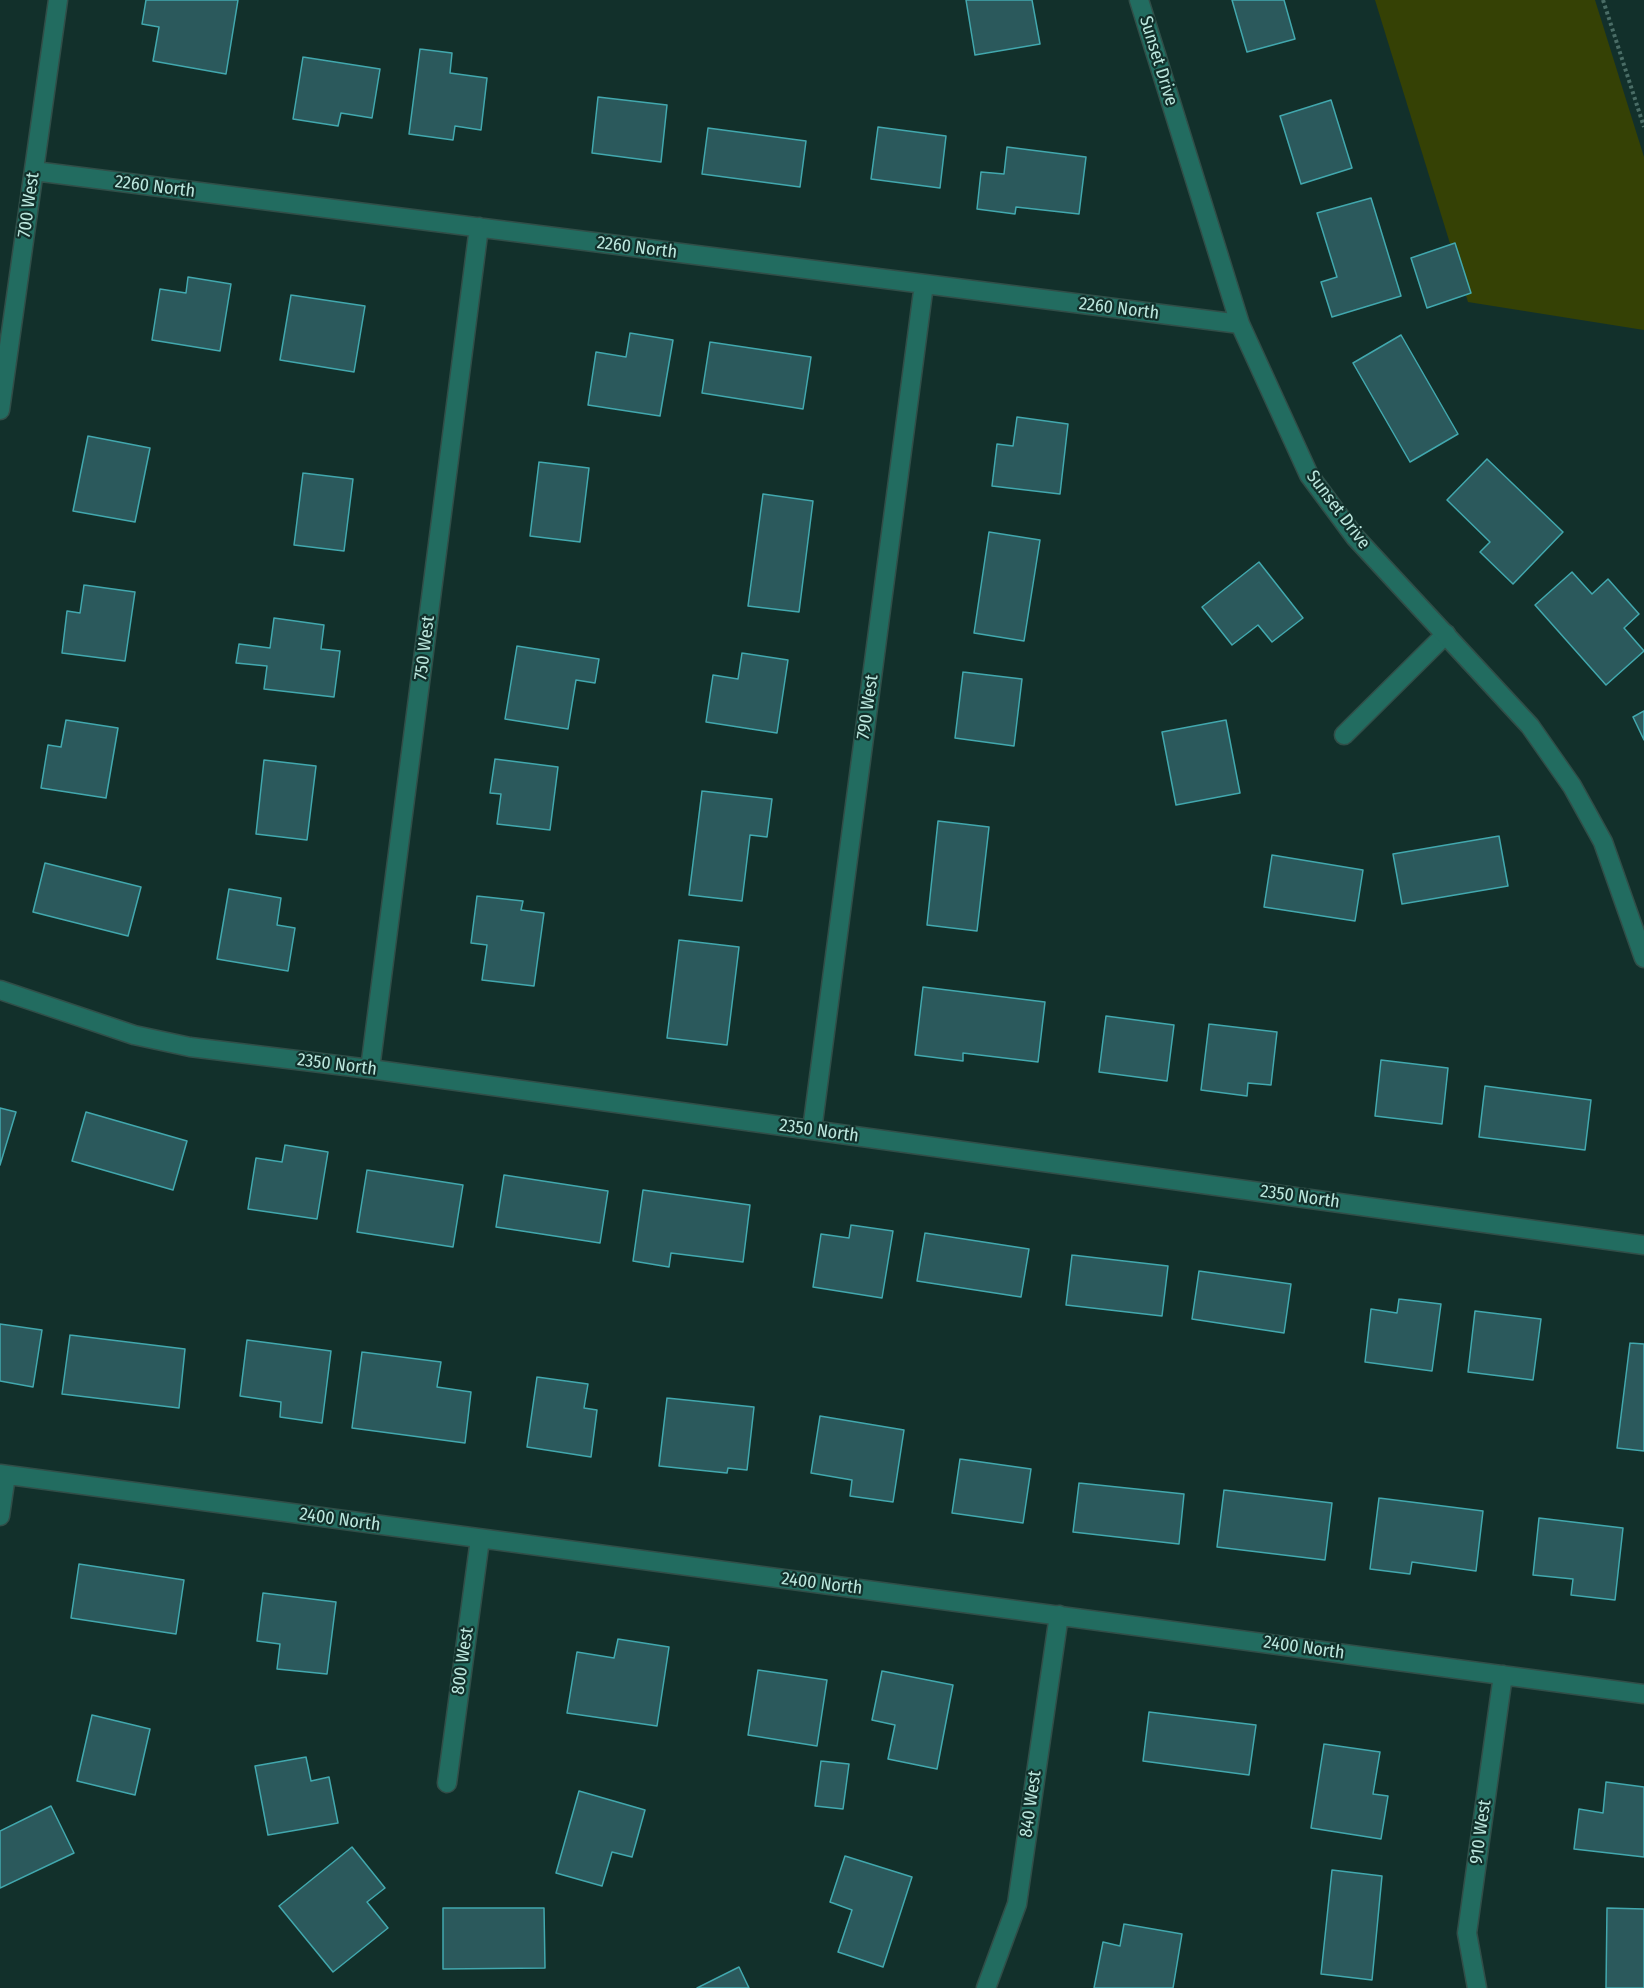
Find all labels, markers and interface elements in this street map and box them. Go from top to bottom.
street label: Sunset Drive [1134,14,1182,108]
street label: 700 West [14,171,44,239]
street label: 2260 North [114,171,196,203]
street label: 2260 North [596,232,678,264]
street label: 2260 North [1078,293,1160,325]
street label: Sunset Drive [1302,467,1374,553]
street label: 750 West [410,615,440,681]
street label: 790 West [853,673,883,741]
street label: 2350 North [296,1049,378,1081]
street label: 2350 North [778,1115,860,1147]
street label: 2350 North [1259,1181,1341,1213]
street label: 2400 North [298,1504,382,1536]
street label: 2400 North [780,1568,864,1600]
street label: 800 West [448,1626,478,1696]
street label: 2400 North [1262,1632,1346,1664]
street label: 840 West [1016,1769,1046,1839]
street label: 910 West [1466,1798,1496,1866]

